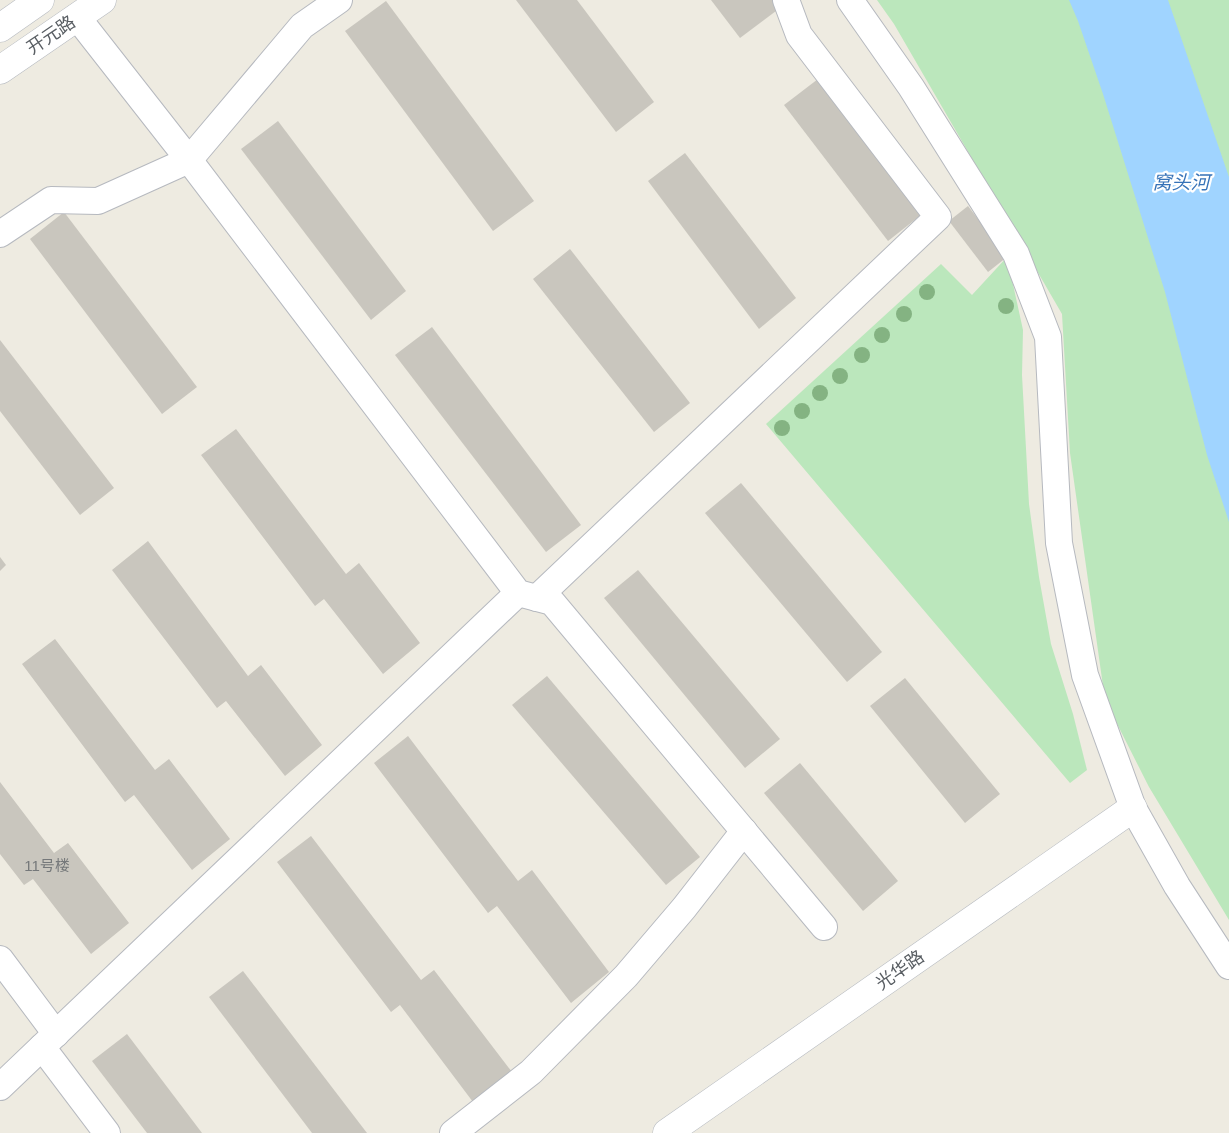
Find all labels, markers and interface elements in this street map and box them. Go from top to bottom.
street label: 开元路 [23,12,79,58]
water label: 窝头河 [1152,172,1213,193]
house number: 11号楼 [24,857,70,874]
street label: 光华路 [872,946,928,994]

